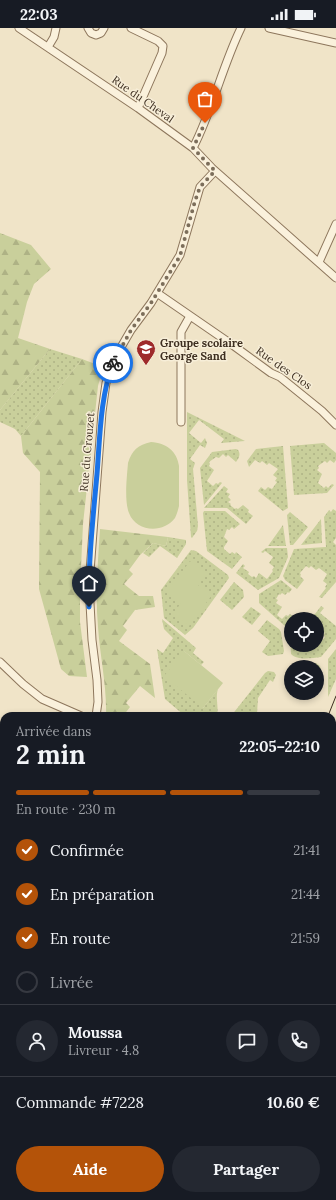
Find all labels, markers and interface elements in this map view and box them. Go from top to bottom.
text: 22:03 [20,5,58,24]
street label: Rue du Cheval [109,72,177,126]
pin [188,82,222,123]
icon: bag [194,88,216,110]
place label: Groupe scolaire George Sand [160,336,243,363]
school or university icon: Groupe scolaire George Sand [135,338,157,366]
courier [93,343,133,383]
street label: Rue des Clos [253,344,315,392]
icon: bike [102,352,124,374]
street label: Rue du Crouzet [77,411,97,492]
pin [72,566,106,607]
icon: home [78,572,100,594]
map controls [284,612,324,700]
button: locate [284,612,324,652]
button: layers [284,660,324,700]
text: Arrivée dans [16,723,91,740]
text: 22:05–22:10 [239,737,320,756]
text: 2 min [16,738,86,771]
text: En route · 230 m [16,801,116,818]
icon: check [16,839,38,861]
text: Confirmée [50,841,124,860]
text: 21:41 [293,842,320,859]
icon: check [16,883,38,905]
text: En préparation [50,885,154,904]
text: 21:44 [291,886,320,903]
icon: check [16,927,38,949]
text: En route [50,929,110,948]
text: 21:59 [290,930,320,947]
text: Livrée [50,973,93,992]
button: person [16,1020,58,1062]
button: chat [226,1020,268,1062]
button: phone [278,1020,320,1062]
text: Moussa [68,1023,122,1042]
text: Livreur · 4.8 [68,1042,139,1059]
text: Commande #7228 [16,1093,144,1112]
text: 10.60 € [267,1093,320,1112]
button: Aide [16,1146,164,1192]
button: Partager [172,1146,320,1192]

